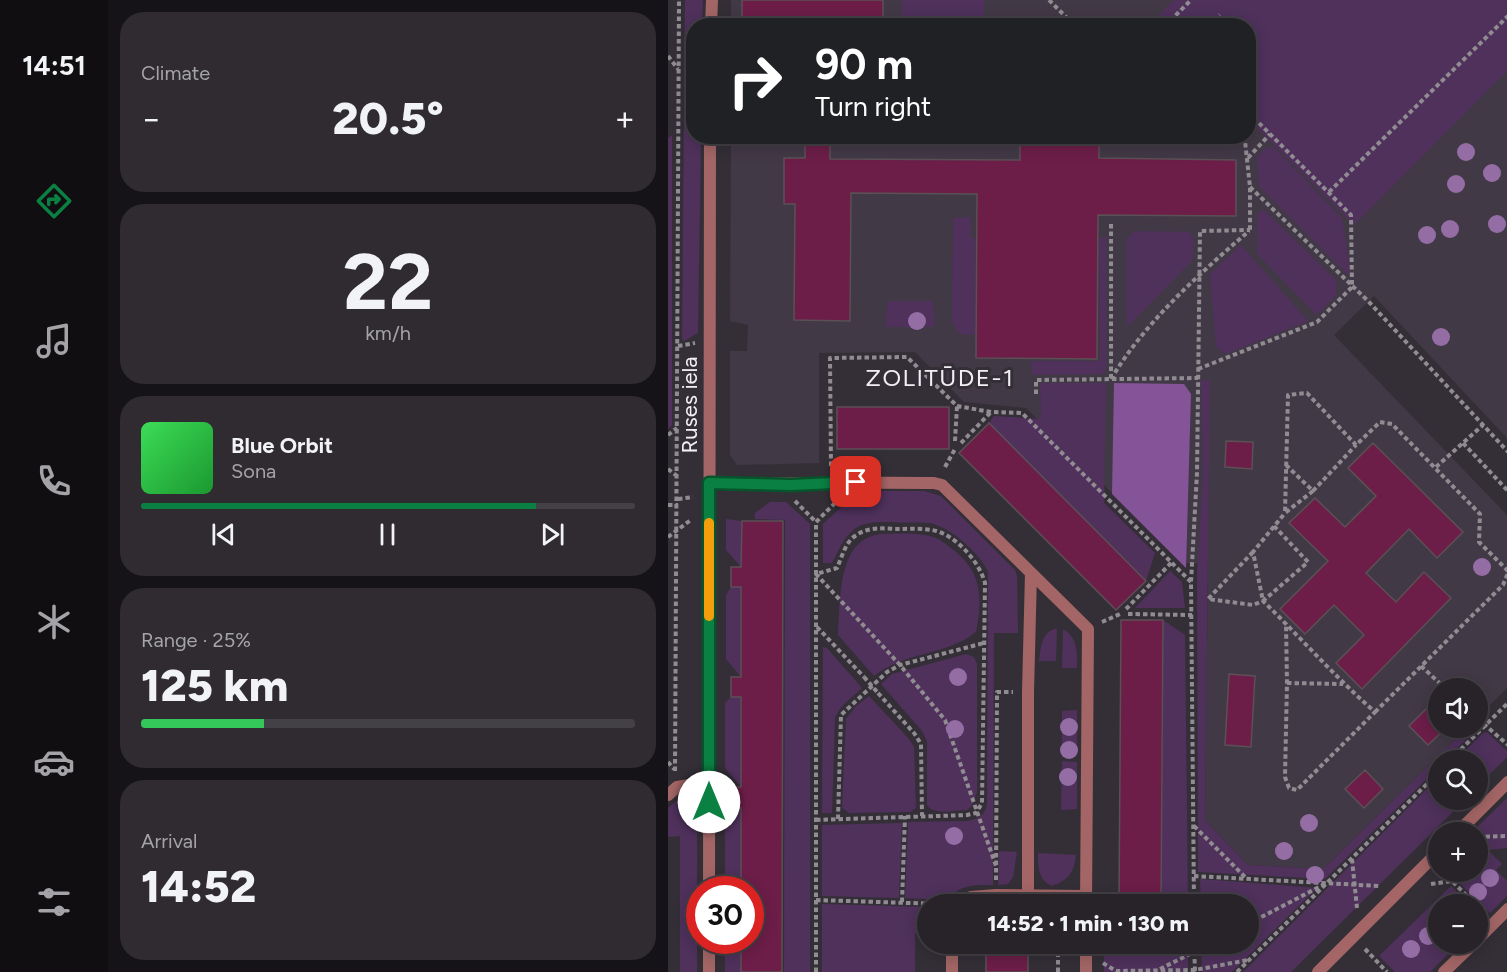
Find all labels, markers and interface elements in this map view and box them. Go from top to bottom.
text: 90 m [815,39,913,90]
icon: right [716,42,794,120]
text: 14:51 [22,49,86,82]
text: Climate [141,61,210,85]
text: Turn right [815,90,931,123]
text: 20.5° [332,91,444,145]
text: − [141,99,162,138]
text: + [614,99,635,138]
icon: directions [33,180,75,222]
text: 22 [343,235,433,329]
icon: music [33,320,75,362]
text: km/h [365,321,411,345]
street label: Ruses iela [676,356,703,454]
district label: ZOLITŪDE-1 [866,363,1014,392]
text: Blue Orbit [231,432,333,459]
pin [830,456,881,507]
text: Sona [231,459,276,483]
icon: phone [33,460,75,502]
icon: arrive [839,465,872,498]
icon: previous [207,518,240,551]
icon: pause [371,518,404,551]
icon: next [536,518,569,551]
icon: climate [33,601,75,643]
text: Range · 25% [141,628,251,652]
text: 125 km [141,658,288,712]
map controls [1428,678,1488,954]
button: sound [1428,678,1488,738]
icon: car [33,741,75,783]
button: search [1428,750,1488,810]
position arrow [677,770,741,834]
button: + [1428,822,1488,882]
text: Arrival [141,829,197,853]
text: 14:52 [141,859,256,913]
speed limit sign: 30 [686,876,764,954]
icon: filters [33,881,75,923]
button: − [1428,894,1488,954]
text: 14:52 · 1 min · 130 m [987,910,1189,937]

